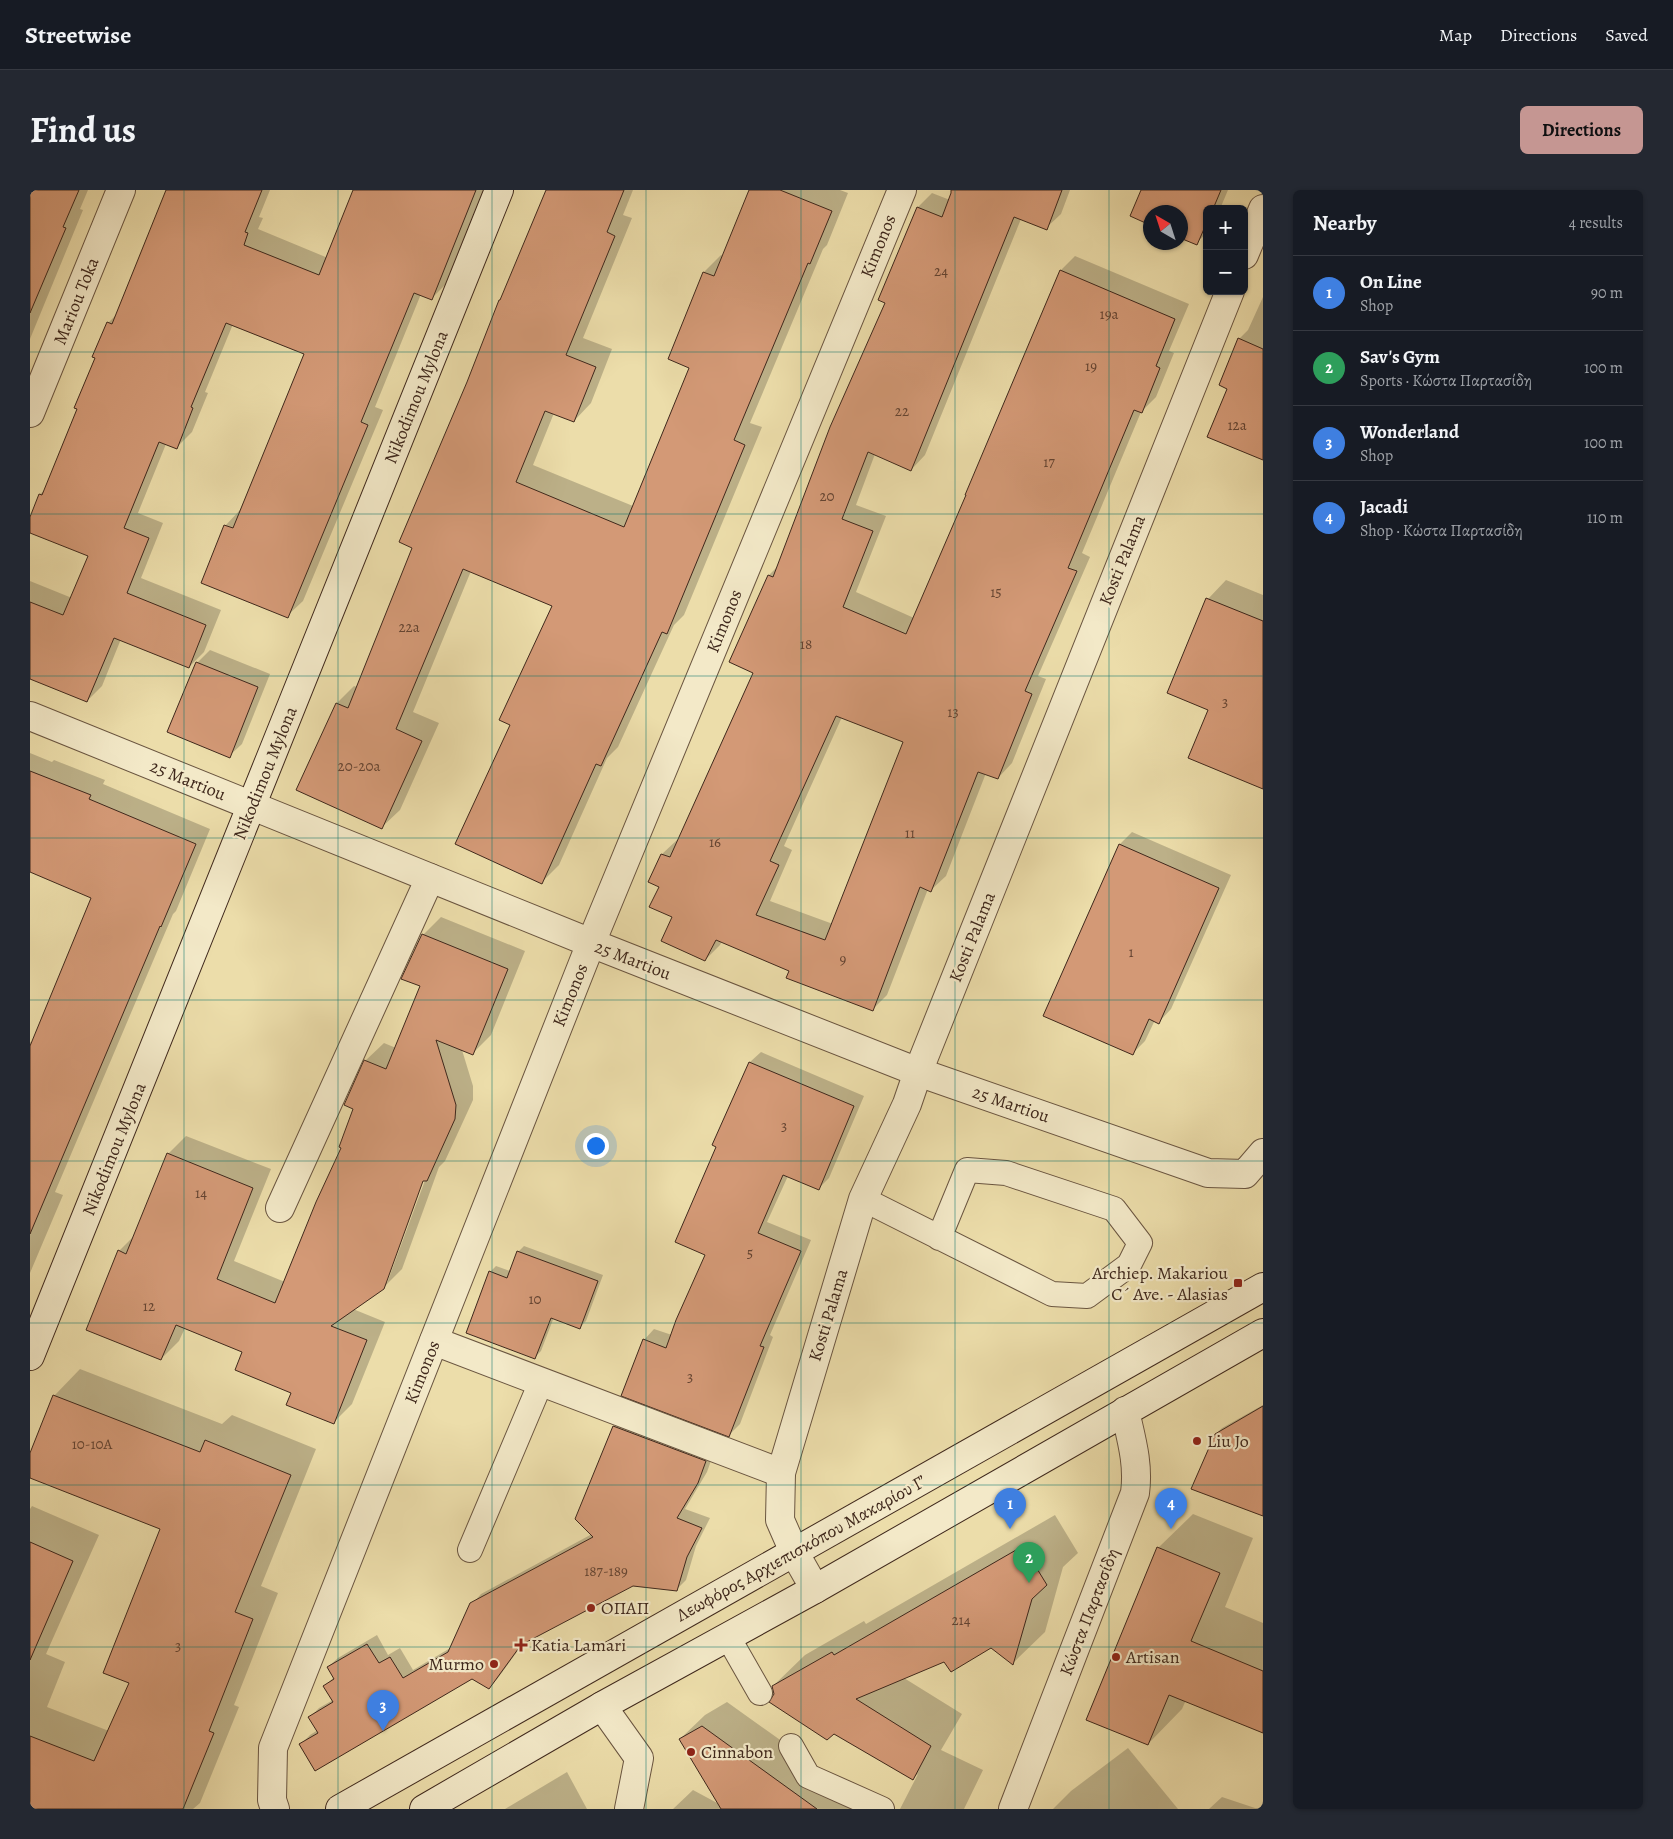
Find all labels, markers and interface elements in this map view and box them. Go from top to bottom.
text: Streetwise [25,19,131,51]
text: Map [1439,23,1472,47]
text: Directions [1500,23,1577,47]
text: Saved [1605,23,1648,47]
text: Find us [30,106,136,154]
button: Directions [1520,106,1643,154]
north arrow [1143,205,1188,250]
map controls [1203,205,1248,295]
button: + [1203,205,1248,250]
text: Nearby [1313,209,1376,237]
street label: Kimonos [854,211,902,281]
text: 4 results [1569,212,1623,234]
button: − [1203,250,1248,295]
street label: Mariou Toka [48,253,105,348]
house number: 24 [934,261,948,281]
text: On Line [1360,269,1422,295]
text: 1 [1326,282,1332,304]
text: 90 m [1591,282,1623,304]
text: Shop [1360,295,1393,317]
house number: 19a [1100,304,1118,324]
street label: Nikodimou Mylona [378,326,454,467]
text: Sav's Gym [1360,344,1440,370]
house number: 19 [1085,356,1097,376]
text: 2 [1325,357,1333,379]
text: 100 m [1584,357,1623,379]
text: Sports · Κώστα Παρτασίδη [1360,370,1532,392]
house number: 22 [895,401,909,421]
house number: 12a [1227,415,1247,435]
text: Wonderland [1360,419,1459,445]
text: 3 [1326,432,1332,454]
text: 100 m [1584,432,1623,454]
text: Shop [1360,445,1393,467]
house number: 17 [1043,452,1055,472]
house number: 20 [819,486,835,506]
text: Jacadi [1360,494,1408,520]
text: 4 [1325,507,1333,529]
text: 110 m [1587,507,1623,529]
street label: Kosti Palama [1093,511,1151,609]
text: Shop · Κώστα Παρτασίδη [1360,520,1523,542]
house number: 15 [990,582,1002,602]
street label: Kimonos [700,586,748,656]
house number: 22a [398,617,420,637]
house number: 18 [800,634,812,654]
house number: 3 [1222,692,1228,712]
street label: Nikodimou Mylona [227,702,303,843]
house number: 13 [947,702,959,722]
street label: 25 Martiou [146,754,230,806]
house number: 20-20a [338,756,380,776]
house number: 11 [905,823,915,843]
house number: 16 [709,832,721,852]
street label: Kosti Palama [943,888,1001,986]
street label: 25 Martiou [591,934,675,986]
house number: 1 [1128,942,1134,962]
house number: 9 [840,949,847,969]
street label: Kimonos [546,960,594,1030]
street label: Nikodimou Mylona [76,1078,152,1219]
street label: 25 Martiou [969,1080,1053,1128]
house number: 3 [781,1116,787,1136]
your location [583,1133,609,1159]
house number: 14 [195,1183,207,1203]
house number: 5 [747,1243,753,1263]
place label: Archiep. Makariou C´ Ave. - Alasias [1091,1261,1228,1306]
street label: Kosti Palama [803,1265,854,1364]
marker: Archiep. Makariou C´ Ave. - Alasias [1232,1277,1244,1289]
house number: 10 [528,1289,542,1309]
house number: 12 [143,1296,155,1316]
street label: Kimonos [398,1337,446,1407]
house number: 3 [687,1367,693,1387]
place label: Liu Jo [1207,1429,1249,1453]
house number: 10-10A [72,1434,113,1454]
marker: Liu Jo [1191,1435,1203,1447]
street label: Λεωφόρος Αρχιεπισκόπου Μακαρίου Γ’ [671,1469,930,1627]
pin: 1 [994,1488,1026,1529]
pin: 4 [1155,1488,1187,1529]
pin: 2 [1013,1542,1045,1583]
street label: Κώστα Παρτασίδη [1054,1545,1124,1679]
house number: 187-189 [584,1561,628,1581]
place label: ΟΠΑΠ [601,1596,649,1620]
marker: ΟΠΑΠ [585,1602,597,1614]
house number: 214 [951,1610,971,1630]
place label: Katia Lamari [531,1633,626,1657]
house number: 3 [175,1636,181,1656]
marker: Katia Lamari [515,1639,527,1651]
place label: Artisan [1125,1645,1180,1669]
marker: Artisan [1110,1651,1122,1663]
place label: Murmo [429,1652,484,1676]
marker: Murmo [488,1658,500,1670]
pin: 3 [367,1690,399,1731]
place label: Cinnabon [701,1740,773,1764]
marker: Cinnabon [685,1746,697,1758]

